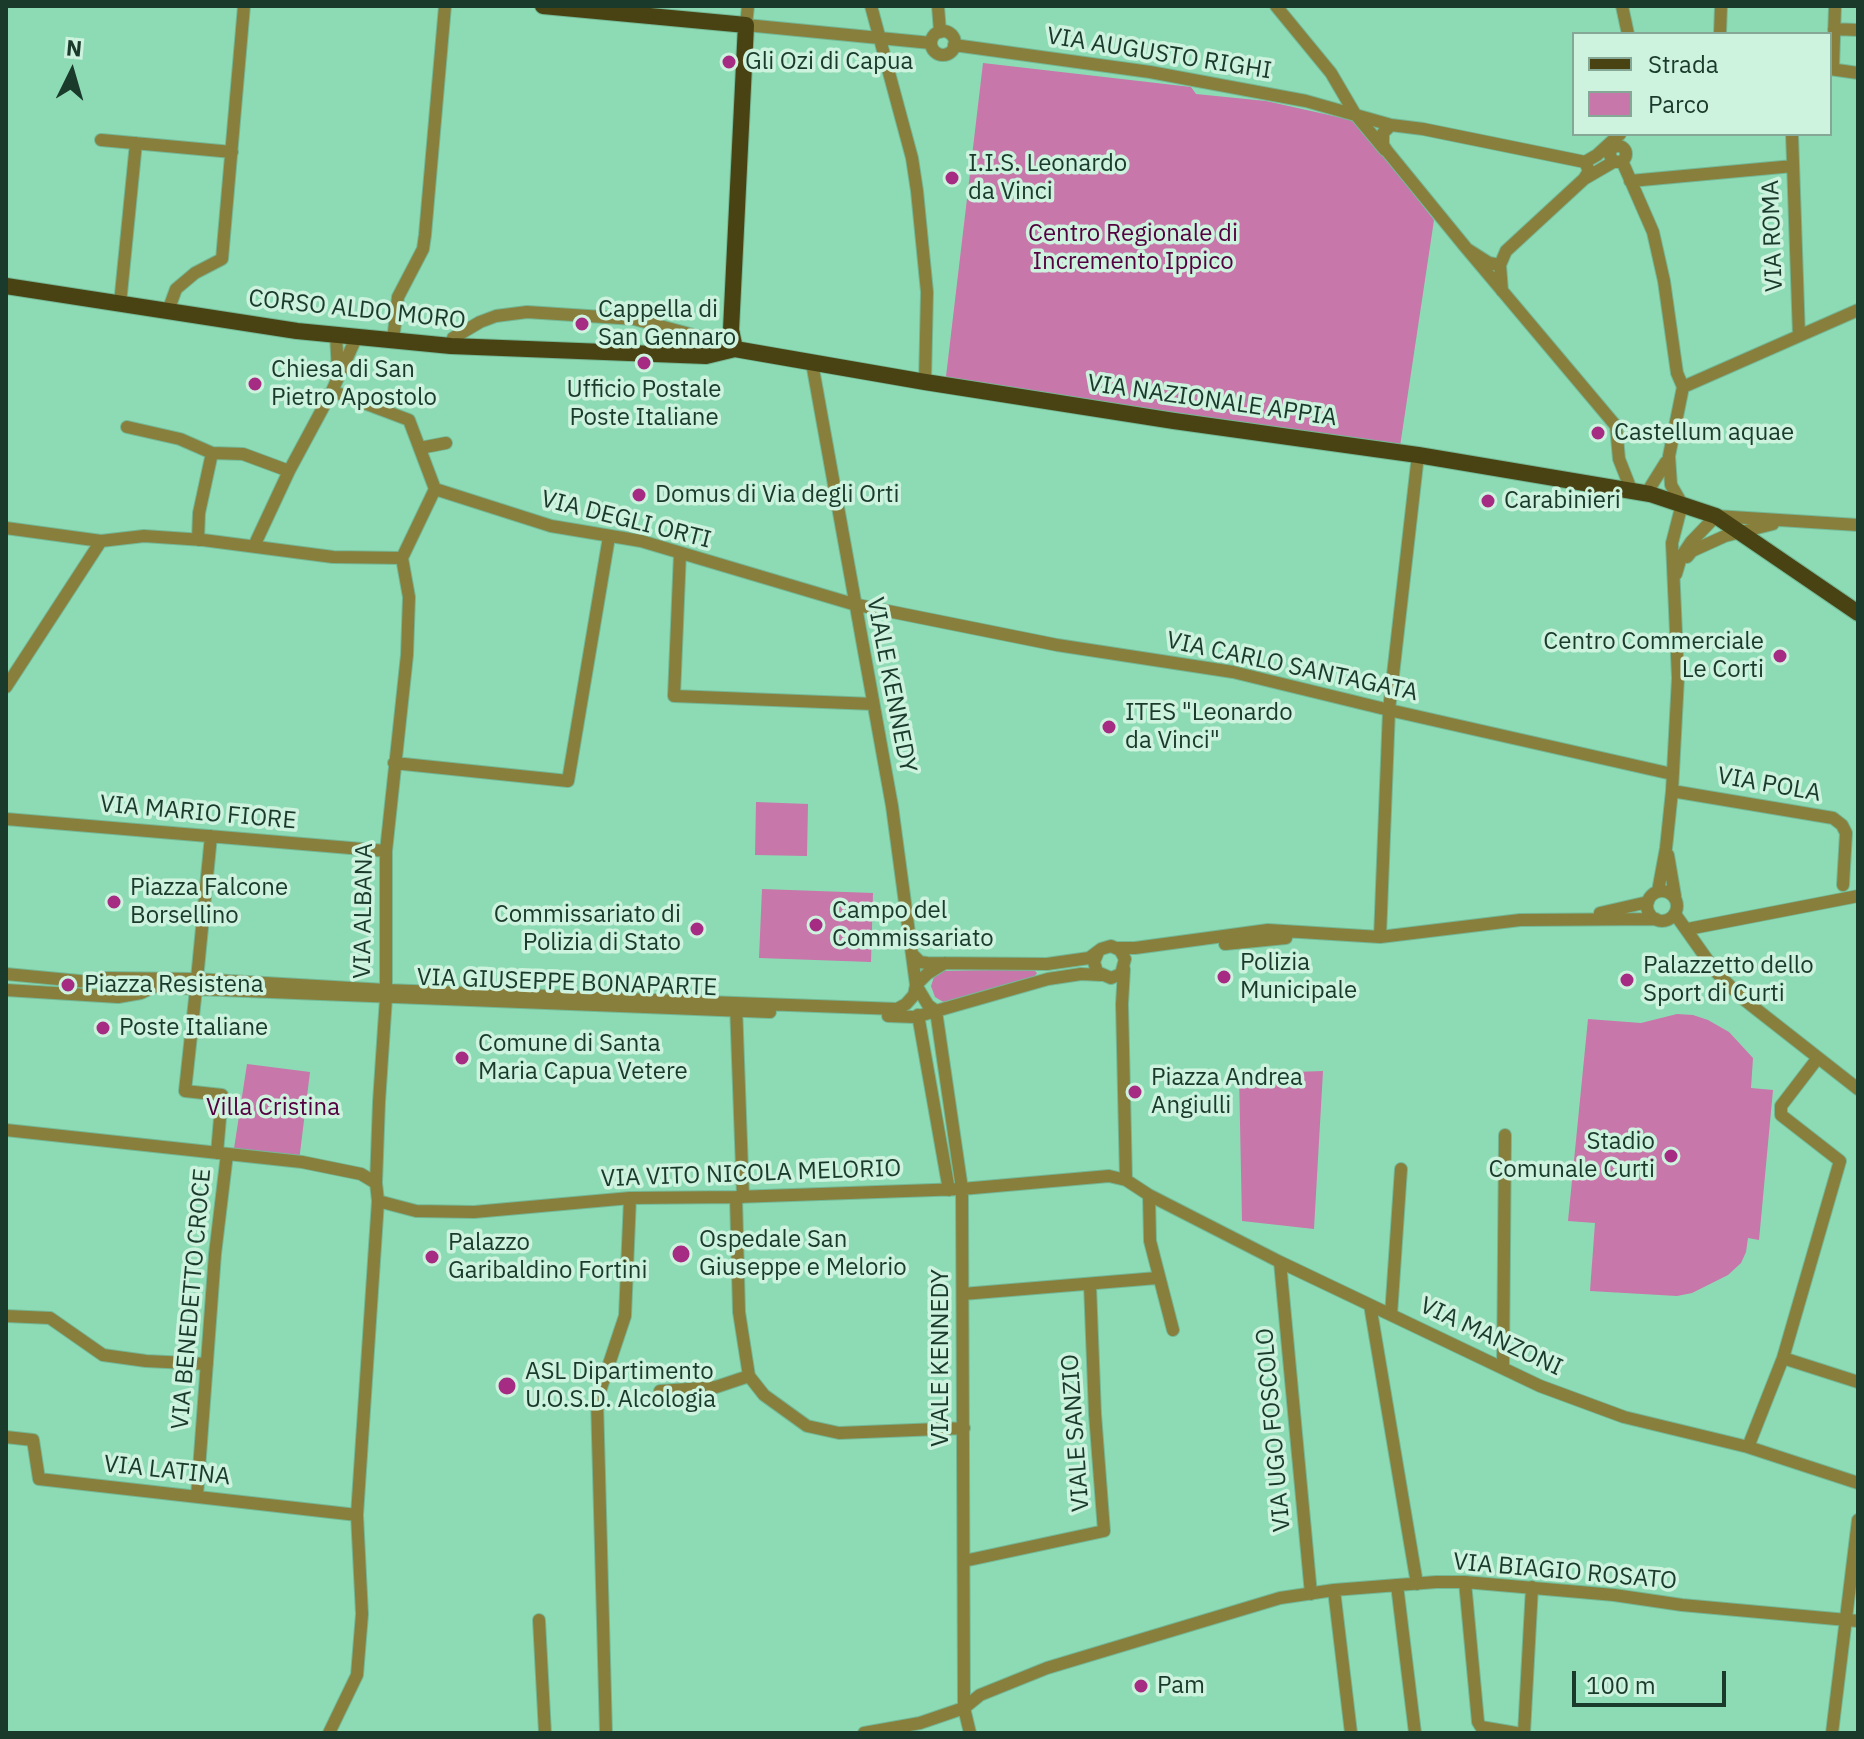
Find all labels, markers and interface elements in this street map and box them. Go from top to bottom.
street label: VIA AUGUSTO RIGHI [1044,22,1274,86]
north arrow [32,32,112,112]
text: N [65,32,83,63]
legend [1572,32,1832,136]
place label: Gli Ozi di Capua [745,48,913,76]
text: Strada [1648,48,1719,80]
marker: Gli Ozi di Capua [720,53,738,71]
text: Parco [1648,88,1709,120]
place label: I.I.S. Leonardo da Vinci [968,150,1127,206]
marker: I.I.S. Leonardo da Vinci [943,169,961,187]
street label: VIA ROMA [1757,179,1789,293]
park label: Centro Regionale di Incremento Ippico [1028,220,1238,276]
street label: CORSO ALDO MORO [247,284,467,336]
place label: Cappella di San Gennaro [598,296,736,352]
marker: Cappella di San Gennaro [573,315,591,333]
marker: Ufficio Postale Poste Italiane [635,354,653,372]
place label: Chiesa di San Pietro Apostolo [271,356,437,412]
street label: VIA NAZIONALE APPIA [1085,369,1339,433]
marker: Chiesa di San Pietro Apostolo [246,375,264,393]
place label: Ufficio Postale Poste Italiane [567,376,721,432]
place label: Castellum aquae [1614,419,1794,447]
marker: Castellum aquae [1589,424,1607,442]
place label: Domus di Via degli Orti [655,481,899,509]
street label: VIA DEGLI ORTI [538,485,714,555]
marker: Domus di Via degli Orti [630,486,648,504]
place label: Carabinieri [1504,487,1621,515]
marker: Carabinieri [1479,492,1497,510]
street label: VIALE KENNEDY [860,595,922,775]
street label: VIA CARLO SANTAGATA [1164,626,1420,708]
place label: Centro Commerciale Le Corti [1543,628,1764,684]
marker: Centro Commerciale Le Corti [1771,647,1789,665]
place label: ITES "Leonardo da Vinci" [1125,699,1293,755]
marker: ITES "Leonardo da Vinci" [1100,718,1118,736]
street label: VIA POLA [1715,762,1823,808]
street label: VIA MARIO FIORE [99,790,297,836]
street label: VIA ALBANA [348,843,380,979]
place label: Piazza Falcone Borsellino [130,874,288,930]
marker: Piazza Falcone Borsellino [105,893,123,911]
place label: Campo del Commissariato [832,897,994,953]
place label: Commissariato di Polizia di Stato [494,901,681,957]
marker: Campo del Commissariato [807,916,825,934]
marker: Commissariato di Polizia di Stato [688,920,706,938]
place label: Polizia Municipale [1240,949,1357,1005]
place label: Palazzetto dello Sport di Curti [1643,952,1814,1008]
street label: VIA GIUSEPPE BONAPARTE [416,963,718,1003]
marker: Polizia Municipale [1215,968,1233,986]
place label: Piazza Resistena [84,971,263,999]
marker: Palazzetto dello Sport di Curti [1618,971,1636,989]
marker: Piazza Resistena [59,976,77,994]
place label: Poste Italiane [119,1014,268,1042]
marker: Poste Italiane [94,1019,112,1037]
place label: Comune di Santa Maria Capua Vetere [478,1030,688,1086]
marker: Comune di Santa Maria Capua Vetere [453,1049,471,1067]
place label: Piazza Andrea Angiulli [1151,1064,1303,1120]
marker: Piazza Andrea Angiulli [1126,1083,1144,1101]
park label: Villa Cristina [206,1094,340,1122]
place label: Stadio Comunale Curti [1488,1128,1655,1184]
marker: Stadio Comunale Curti [1662,1147,1680,1165]
street label: VIA VITO NICOLA MELORIO [600,1154,902,1194]
street label: VIA BENEDETTO CROCE [166,1167,218,1431]
place label: Ospedale San Giuseppe e Melorio [699,1226,907,1282]
place label: Palazzo Garibaldino Fortini [448,1229,647,1285]
marker: Ospedale San Giuseppe e Melorio [670,1243,692,1265]
marker: Palazzo Garibaldino Fortini [423,1248,441,1266]
street label: VIALE KENNEDY [927,1269,955,1447]
street label: VIA MANZONI [1415,1291,1567,1383]
street label: VIA UGO FOSCOLO [1251,1327,1297,1533]
street label: VIALE SANZIO [1056,1353,1096,1513]
place label: ASL Dipartimento U.O.S.D. Alcologia [525,1358,716,1414]
marker: ASL Dipartimento U.O.S.D. Alcologia [496,1375,518,1397]
street label: VIA LATINA [102,1450,232,1492]
street label: VIA BIAGIO ROSATO [1452,1548,1678,1596]
scale bar [1576,1655,1730,1705]
text: 100 m [1586,1669,1656,1701]
place label: Pam [1157,1672,1205,1700]
marker: Pam [1132,1677,1150,1695]

